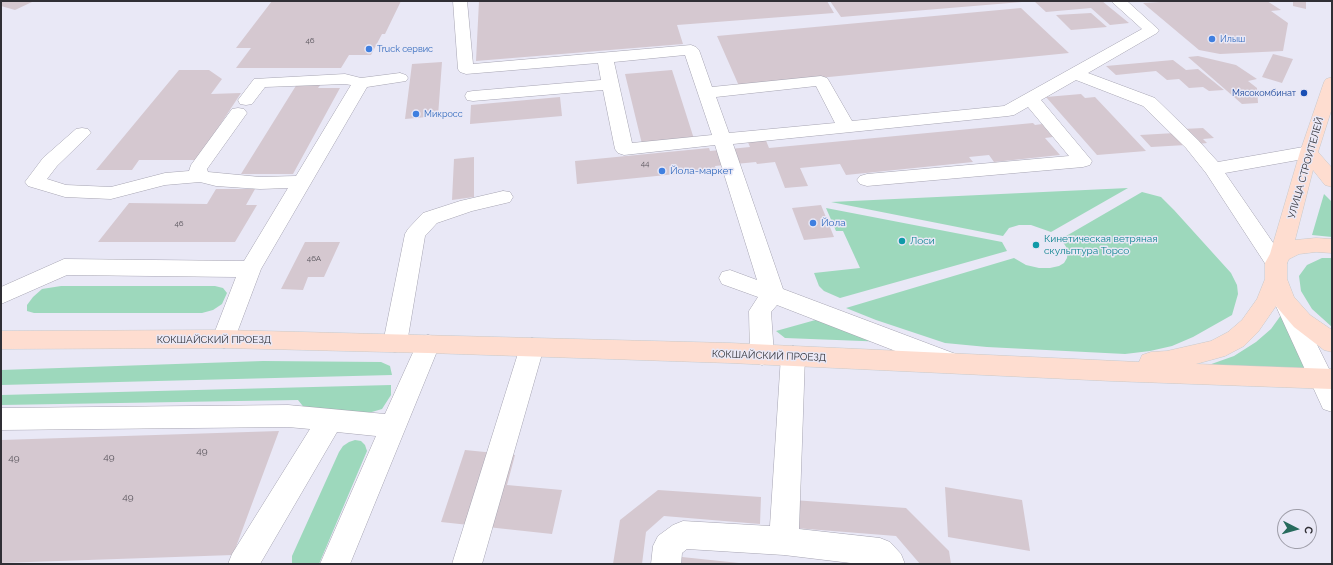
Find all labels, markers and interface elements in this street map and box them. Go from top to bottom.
marker: Илыш [1207,34,1217,44]
place label: Илыш [1220,34,1245,44]
house number: 46 [305,36,315,46]
marker: Truck сервис [364,44,374,54]
place label: Truck сервис [377,44,433,54]
place label: Мясокомбинат [1232,88,1296,98]
marker: Мясокомбинат [1299,88,1309,98]
marker: Микросс [411,109,421,119]
place label: Микросс [424,109,463,119]
street label: УЛИЦА СТРОИТЕЛЕЙ [1286,116,1326,220]
house number: 44 [641,159,649,169]
place label: Йола-маркет [670,165,733,177]
marker: Йола-маркет [657,166,667,176]
place label: Йола [821,217,846,229]
marker: Йола [808,218,818,228]
house number: 46 [174,219,184,229]
place label: Кинетическая ветряная скульптура Торсо [1044,233,1157,256]
place label: Лоси [910,235,935,247]
marker: Лоси [897,236,907,246]
marker: Кинетическая ветряная скульптура Торсо [1031,240,1041,250]
house number: 46А [307,254,321,264]
street label: КОКШАЙСКИЙ ПРОЕЗД [157,334,271,346]
street label: КОКШАЙСКИЙ ПРОЕЗД [712,348,826,364]
house number: 49 [196,445,208,457]
house number: 49 [103,451,115,463]
house number: 49 [8,452,20,464]
house number: 49 [122,491,134,503]
north arrow [1277,509,1317,549]
text: С [1302,526,1315,535]

